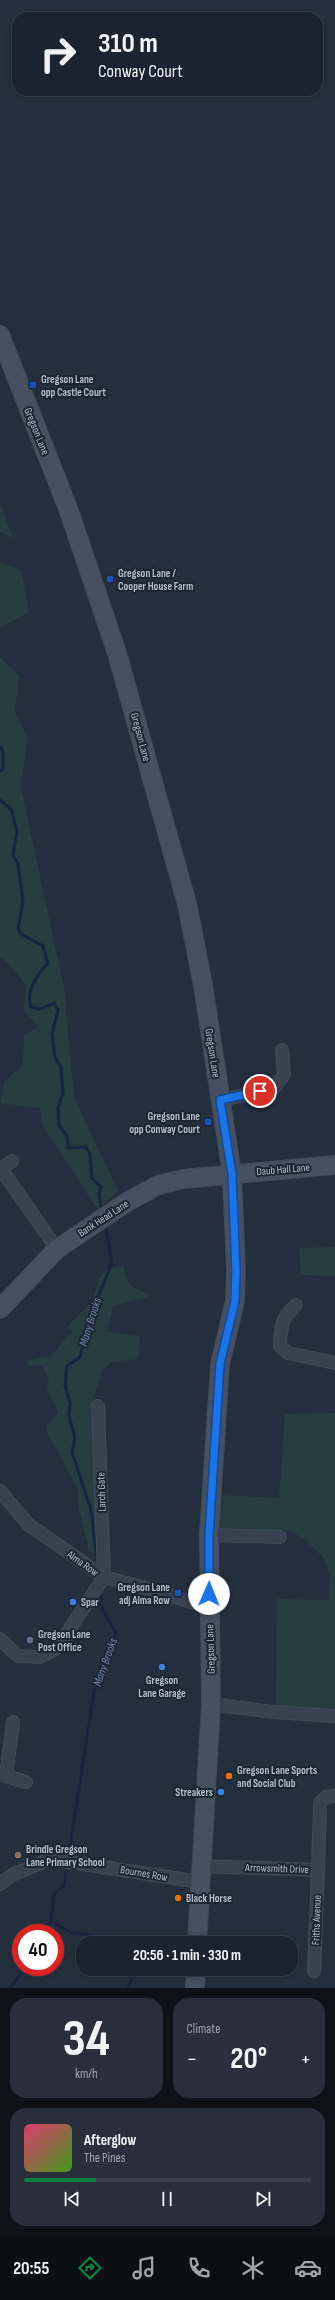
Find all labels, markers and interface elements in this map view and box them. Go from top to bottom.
text: 310 m [98,27,158,60]
icon: right [32,28,84,80]
text: Conway Court [98,61,183,82]
place label: Gregson Lane opp Castle Court [41,373,106,399]
marker: Gregson Lane opp Castle Court [28,380,38,390]
street label: Gregson Lane [21,406,52,457]
place label: Gregson Lane / Cooper House Farm [118,567,193,593]
marker: Gregson Lane / Cooper House Farm [105,574,115,584]
street label: Gregson Lane [128,711,153,763]
street label: Gregson Lane [202,1028,223,1079]
pin [243,1074,277,1108]
icon: arrive [249,1080,271,1102]
place label: Gregson Lane opp Conway Court [129,1110,200,1136]
marker: Gregson Lane opp Conway Court [203,1117,213,1127]
street label: Daub Hall Lane [256,1161,310,1178]
street label: Bank Head Lane [75,1197,131,1240]
water label: Many Brooks [76,1295,105,1348]
street label: Larch Gate [94,1472,109,1512]
street label: Alma Row [64,1547,101,1579]
position arrow [188,1573,230,1615]
place label: Gregson Lane adj Alma Row [118,1581,170,1607]
marker: Gregson Lane adj Alma Row [173,1588,183,1598]
place label: Spar [81,1596,99,1609]
marker: Spar [68,1597,78,1607]
street label: Gregson Lane [203,1624,218,1674]
place label: Gregson Lane Post Office [38,1628,91,1654]
marker: Gregson Lane Post Office [25,1635,35,1645]
water label: Many Brooks [90,1635,121,1688]
marker: Gregson Lane Garage [157,1662,167,1672]
place label: Gregson Lane Garage [138,1674,186,1700]
place label: Gregson Lane Sports and Social Club [237,1764,317,1790]
marker: Gregson Lane Sports and Social Club [224,1771,234,1781]
place label: Streakers [175,1786,213,1799]
marker: Streakers [216,1787,226,1797]
place label: Brindle Gregson Lane Primary School [26,1843,105,1869]
marker: Brindle Gregson Lane Primary School [13,1850,23,1860]
street label: Arrowsmith Drive [244,1861,309,1876]
street label: Bournes Row [119,1863,169,1884]
place label: Black Horse [186,1892,232,1905]
marker: Black Horse [173,1893,183,1903]
street label: Friths Avenue [309,1895,324,1945]
speed limit sign: 40 [12,1924,64,1976]
text: 20:56 · 1 min · 330 m [133,1946,241,1965]
text: 34 [62,2008,110,2071]
text: Climate [187,2021,220,2037]
text: 20° [230,2041,267,2077]
text: − [187,2046,197,2073]
text: + [300,2046,311,2073]
text: km/h [75,2066,97,2082]
text: Afterglow [84,2131,136,2150]
text: The Pines [84,2150,125,2166]
icon: previous [61,2188,83,2210]
icon: pause [156,2188,178,2210]
icon: next [252,2188,274,2210]
icon: directions [76,2254,104,2282]
icon: music [130,2254,158,2282]
icon: phone [185,2254,213,2282]
icon: climate [239,2254,267,2282]
icon: car [294,2254,322,2282]
text: 20:55 [13,2258,49,2279]

